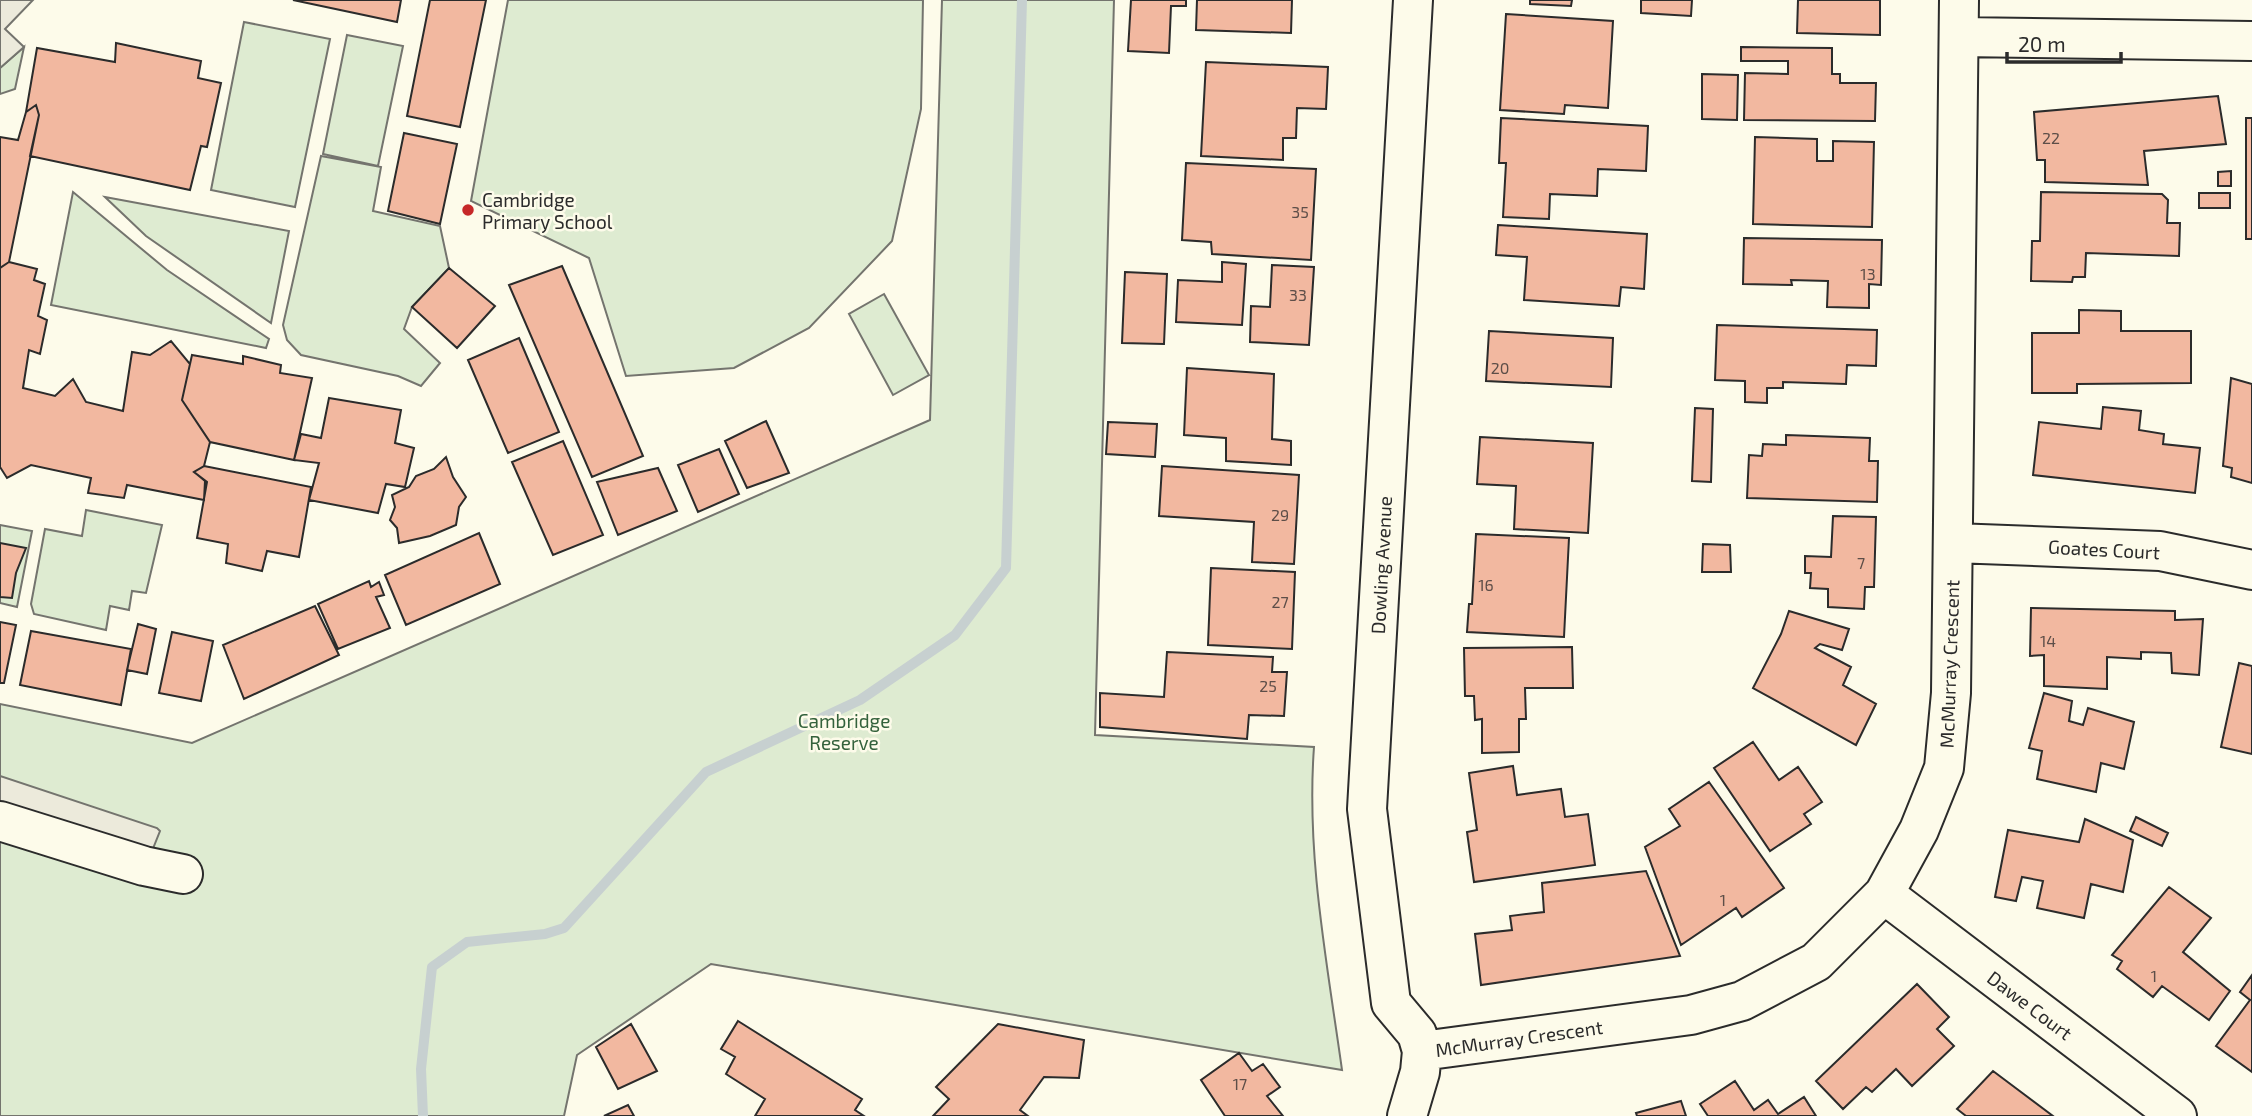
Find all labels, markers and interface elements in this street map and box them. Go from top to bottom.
scale bar [2007,21,2121,65]
text: 20 m [2018,31,2066,56]
house number: 22 [2042,128,2060,147]
place label: Cambridge Primary School [482,188,613,233]
marker: Cambridge Primary School [460,202,476,218]
house number: 35 [1291,202,1309,221]
house number: 13 [1860,264,1876,283]
house number: 33 [1289,285,1307,304]
house number: 20 [1491,358,1509,377]
street label: Dowling Avenue [1366,495,1396,635]
house number: 29 [1271,505,1289,524]
street label: Goates Court [2048,535,2160,563]
house number: 7 [1857,553,1865,572]
house number: 16 [1478,575,1494,594]
street label: McMurray Crescent [1935,579,1963,749]
house number: 27 [1271,592,1289,611]
house number: 14 [2040,631,2056,650]
house number: 25 [1259,676,1277,695]
park label: Cambridge Reserve [798,709,890,754]
house number: 1 [1720,890,1726,909]
street label: Dawe Court [1983,966,2077,1044]
house number: 1 [2151,966,2157,985]
street label: McMurray Crescent [1434,1015,1604,1061]
house number: 17 [1233,1074,1247,1093]

